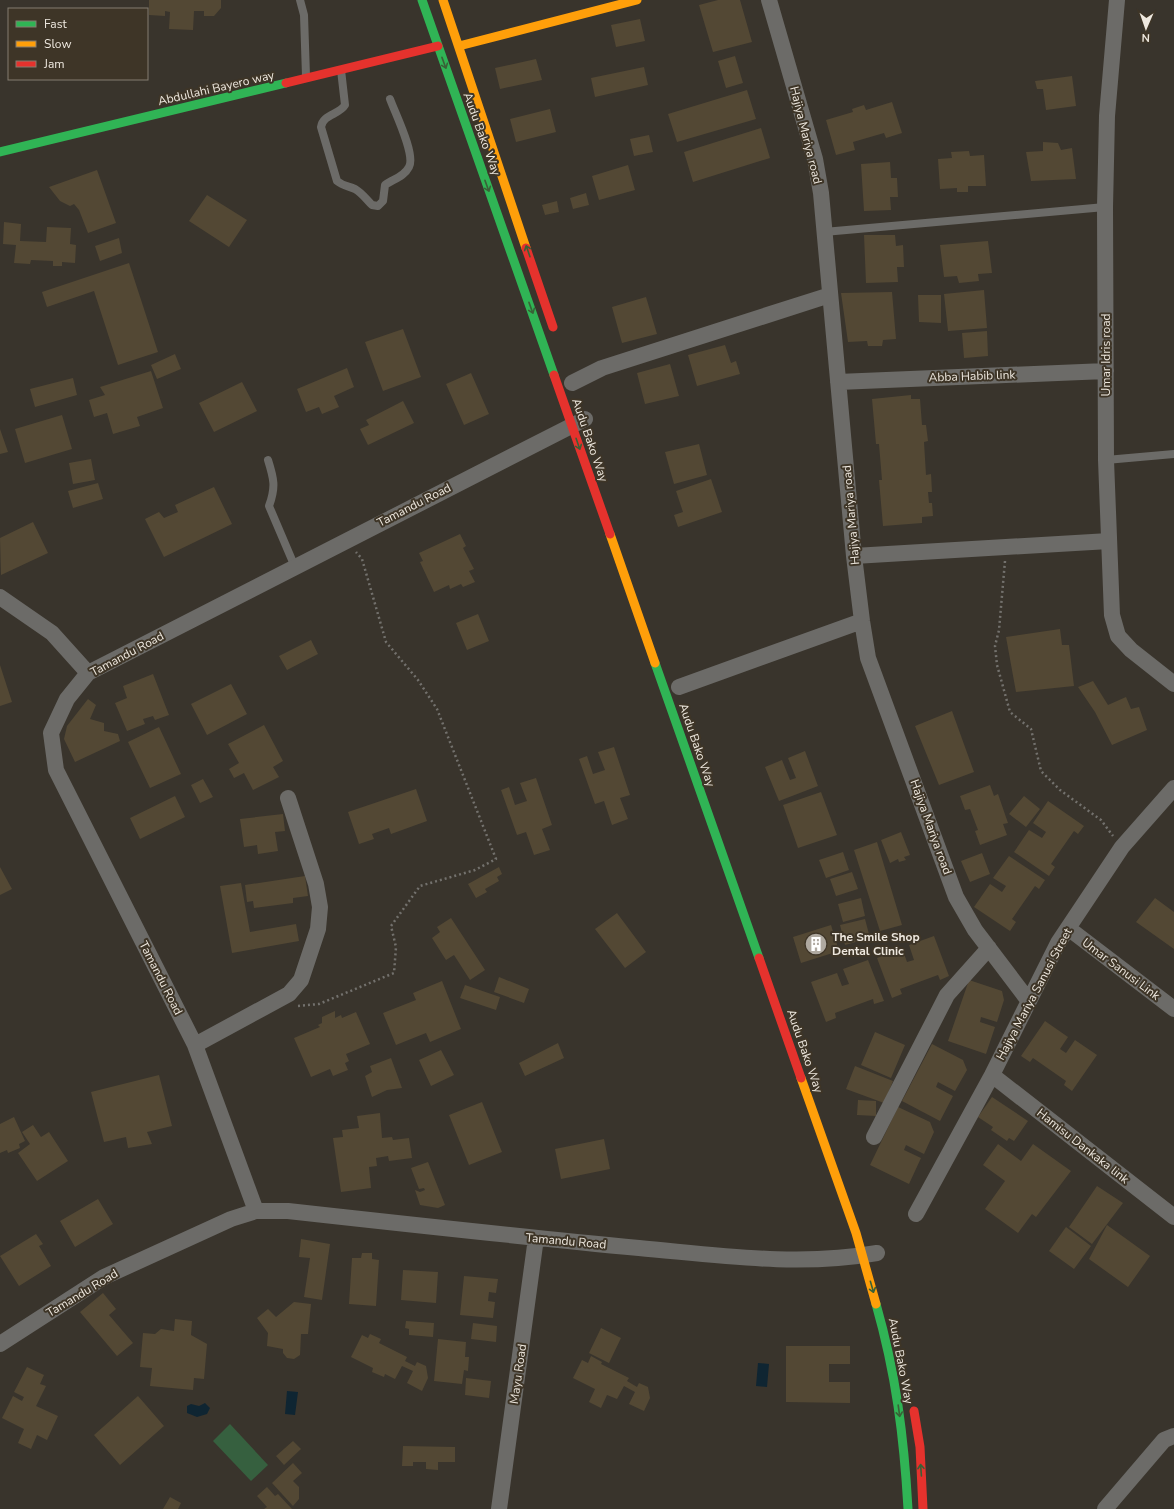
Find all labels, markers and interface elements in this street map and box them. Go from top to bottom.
legend [8,8,148,80]
north arrow [1126,8,1166,48]
text: Fast [44,16,67,32]
text: N [1141,30,1150,45]
text: Slow [44,36,72,52]
text: Jam [43,56,65,72]
one-way arrow [440,57,448,69]
street label: Abdullahi Bayero way [156,67,277,109]
street label: Hajiya Mariya road [786,85,826,185]
street label: Audu Bako Way [460,90,505,179]
one-way arrow [484,179,492,191]
one-way arrow [524,245,531,258]
one-way arrow [528,302,535,315]
street label: Umar Idris road [1098,313,1114,397]
street label: Abba Habib link [928,366,1017,386]
street label: Audu Bako Way [568,396,612,485]
one-way arrow [575,438,583,450]
street label: Hajiya Mariya road [839,464,863,566]
street label: Tamandu Road [374,480,454,530]
street label: Tamandu Road [88,628,166,680]
street label: Audu Bako Way [675,701,719,790]
street label: Hajiya Mariya road [906,777,956,877]
street label: Hajiya Mariya Sanusi Street [992,924,1076,1063]
place label: The Smile Shop Dental Clinic [832,929,920,959]
building icon: The Smile Shop Dental Clinic [803,931,829,957]
street label: Umar Sanusi Link [1079,934,1164,1004]
street label: Tamandu Road [136,938,186,1018]
street label: Audu Bako Way [783,1007,827,1096]
street label: Hamisu Dankaka link [1034,1105,1133,1188]
street label: Tamandu Road [525,1230,607,1252]
street label: Tamandu Road [43,1265,121,1321]
one-way arrow [869,1280,876,1293]
street label: Audu Bako Way [885,1317,917,1406]
street label: Mayu Road [506,1343,530,1405]
one-way arrow [895,1404,903,1417]
one-way arrow [917,1464,925,1477]

